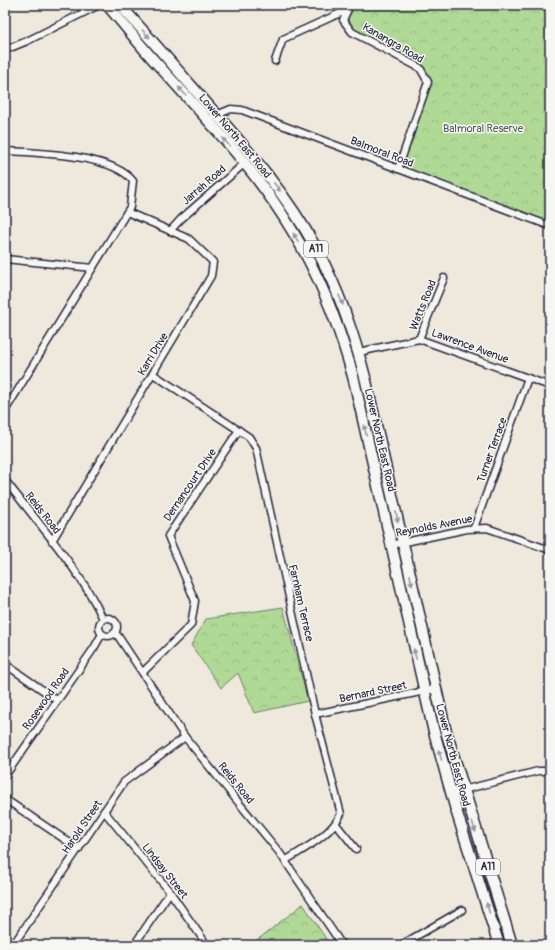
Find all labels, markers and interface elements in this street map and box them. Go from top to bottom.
street label: Kanangra Road [360,20,426,66]
one-way arrow [142,29,151,39]
one-way arrow [177,86,186,96]
street label: Lower North East Road [196,91,274,181]
park label: Balmoral Reserve [443,122,524,135]
street label: Balmoral Road [349,134,415,170]
one-way arrow [222,137,231,147]
street label: Jarrah Road [179,162,229,208]
one-way arrow [273,182,281,193]
one-way arrow [293,232,300,243]
road number: A11 [304,241,328,257]
street label: Watts Road [407,278,439,332]
one-way arrow [338,295,344,307]
street label: Lawrence Avenue [430,326,511,366]
street label: Karri Drive [135,330,171,378]
street label: Lower North East Road [362,387,398,493]
street label: Turner Terrace [474,415,510,484]
one-way arrow [361,423,367,436]
street label: Dernancourt Drive [161,446,219,524]
street label: Reids Road [23,490,63,536]
one-way arrow [395,511,401,523]
street label: Reynolds Avenue [394,512,474,540]
street label: Farnham Terrace [286,563,316,643]
one-way arrow [409,574,415,586]
one-way arrow [412,647,418,660]
street label: Rosewood Road [20,666,72,732]
street label: Bernard Street [338,678,408,705]
street label: Lower North East Road [433,702,473,808]
one-way arrow [437,749,443,761]
street label: Reids Road [215,760,257,806]
street label: Harold Street [59,797,105,856]
one-way arrow [471,822,477,834]
street label: Lindsay Street [139,841,191,902]
road number: A11 [476,859,500,875]
one-way arrow [485,901,491,913]

